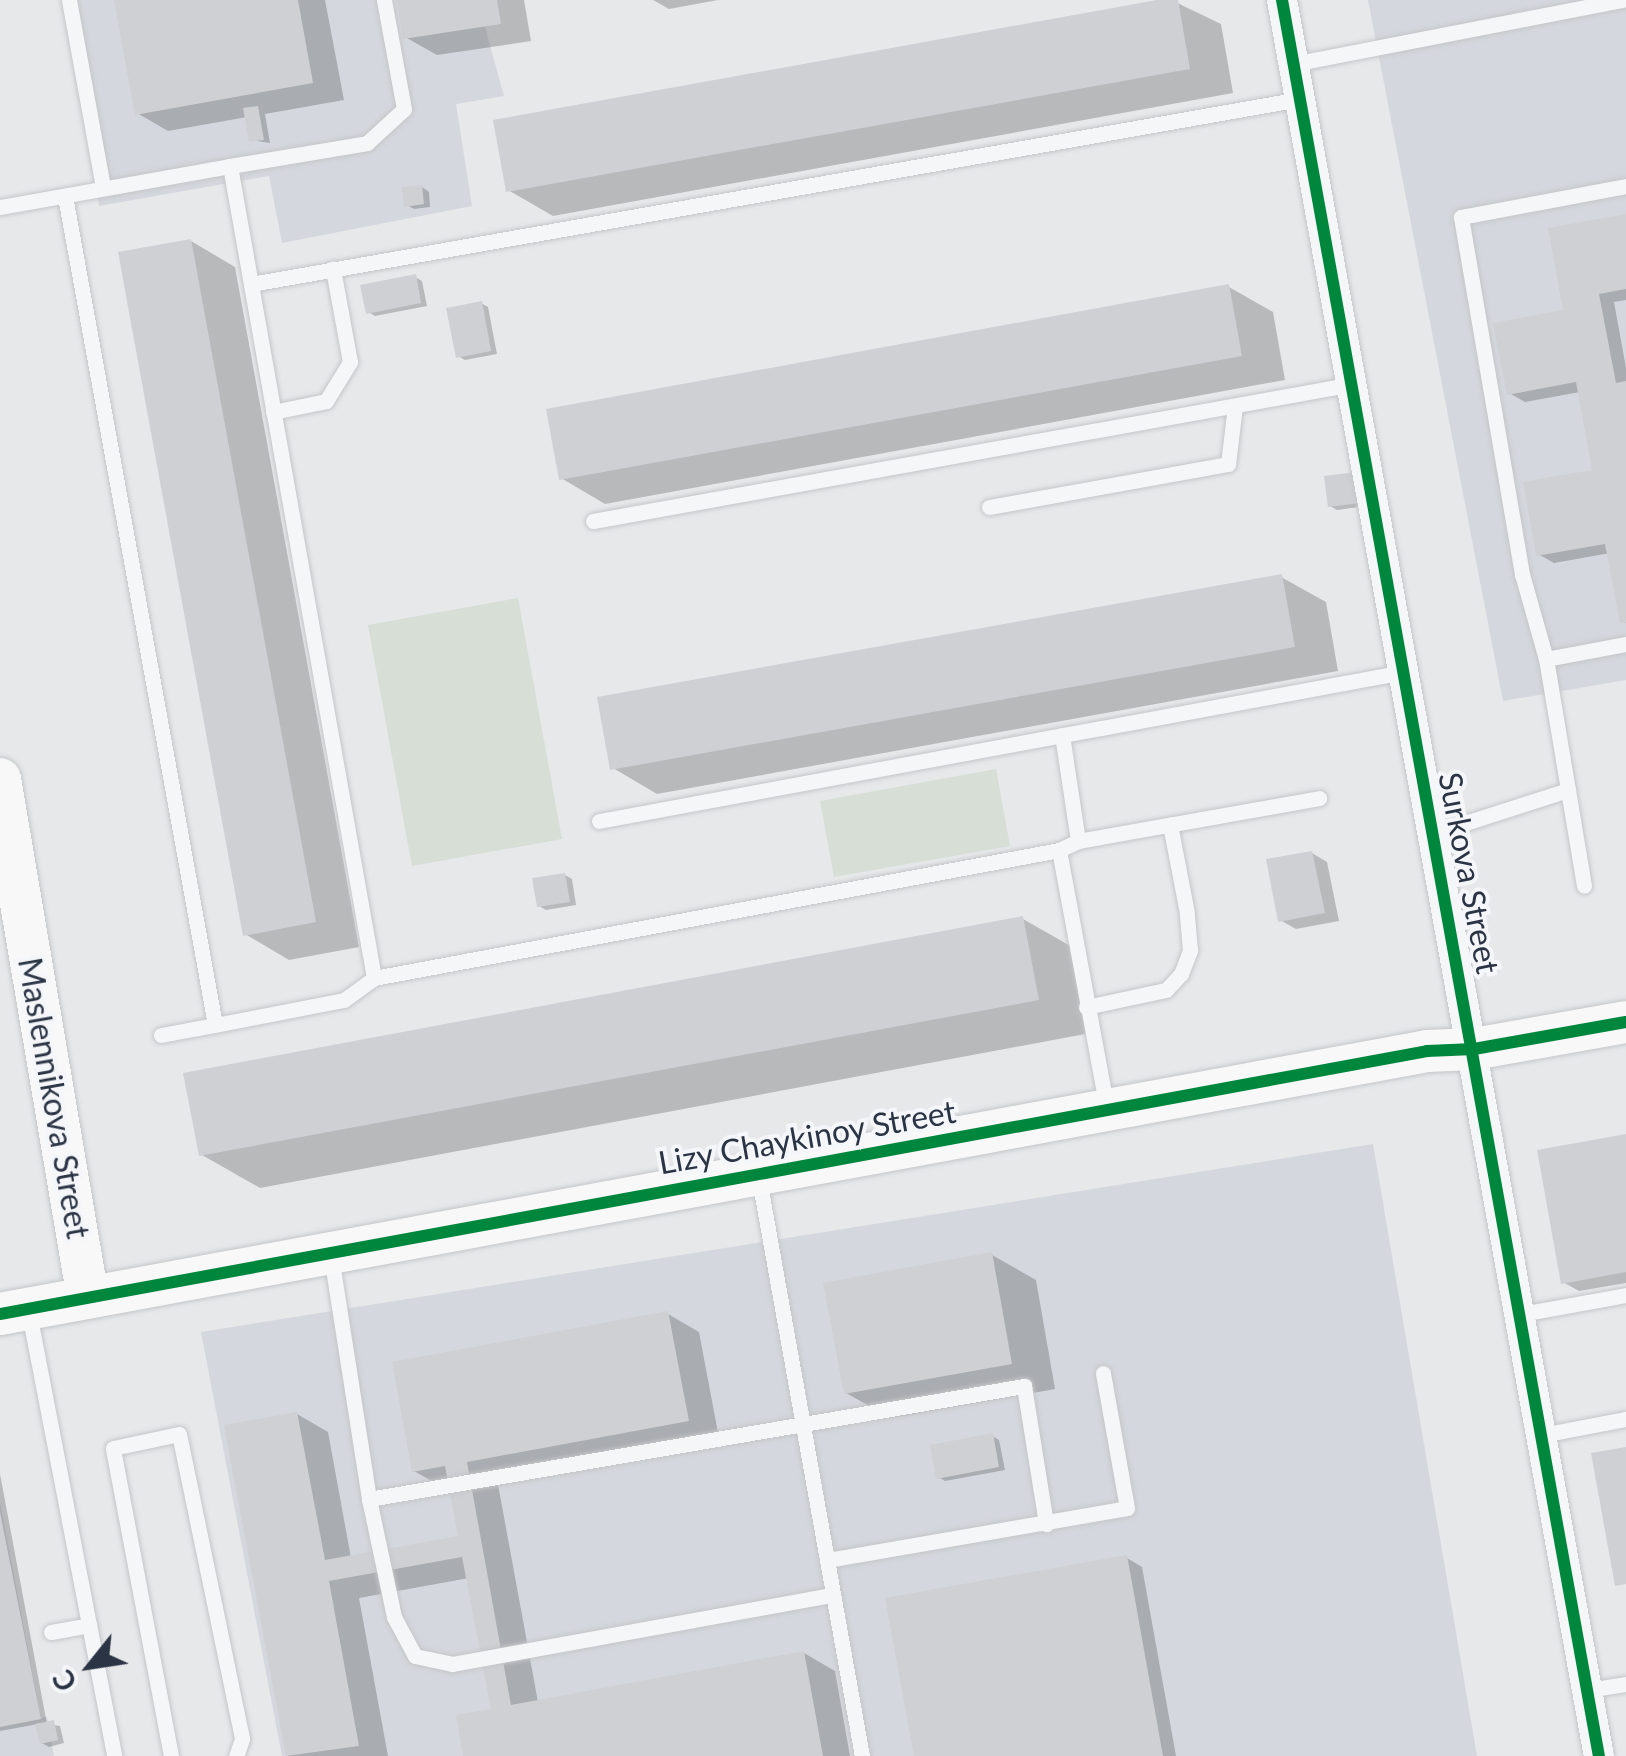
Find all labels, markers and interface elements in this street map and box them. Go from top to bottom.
street label: Surkova Street [1431,769,1507,977]
street label: Maslennikova Street [10,955,98,1241]
street label: Lizy Chaykinoy Street [655,1092,959,1182]
north arrow [40,1616,140,1716]
text: С [45,1664,83,1698]

